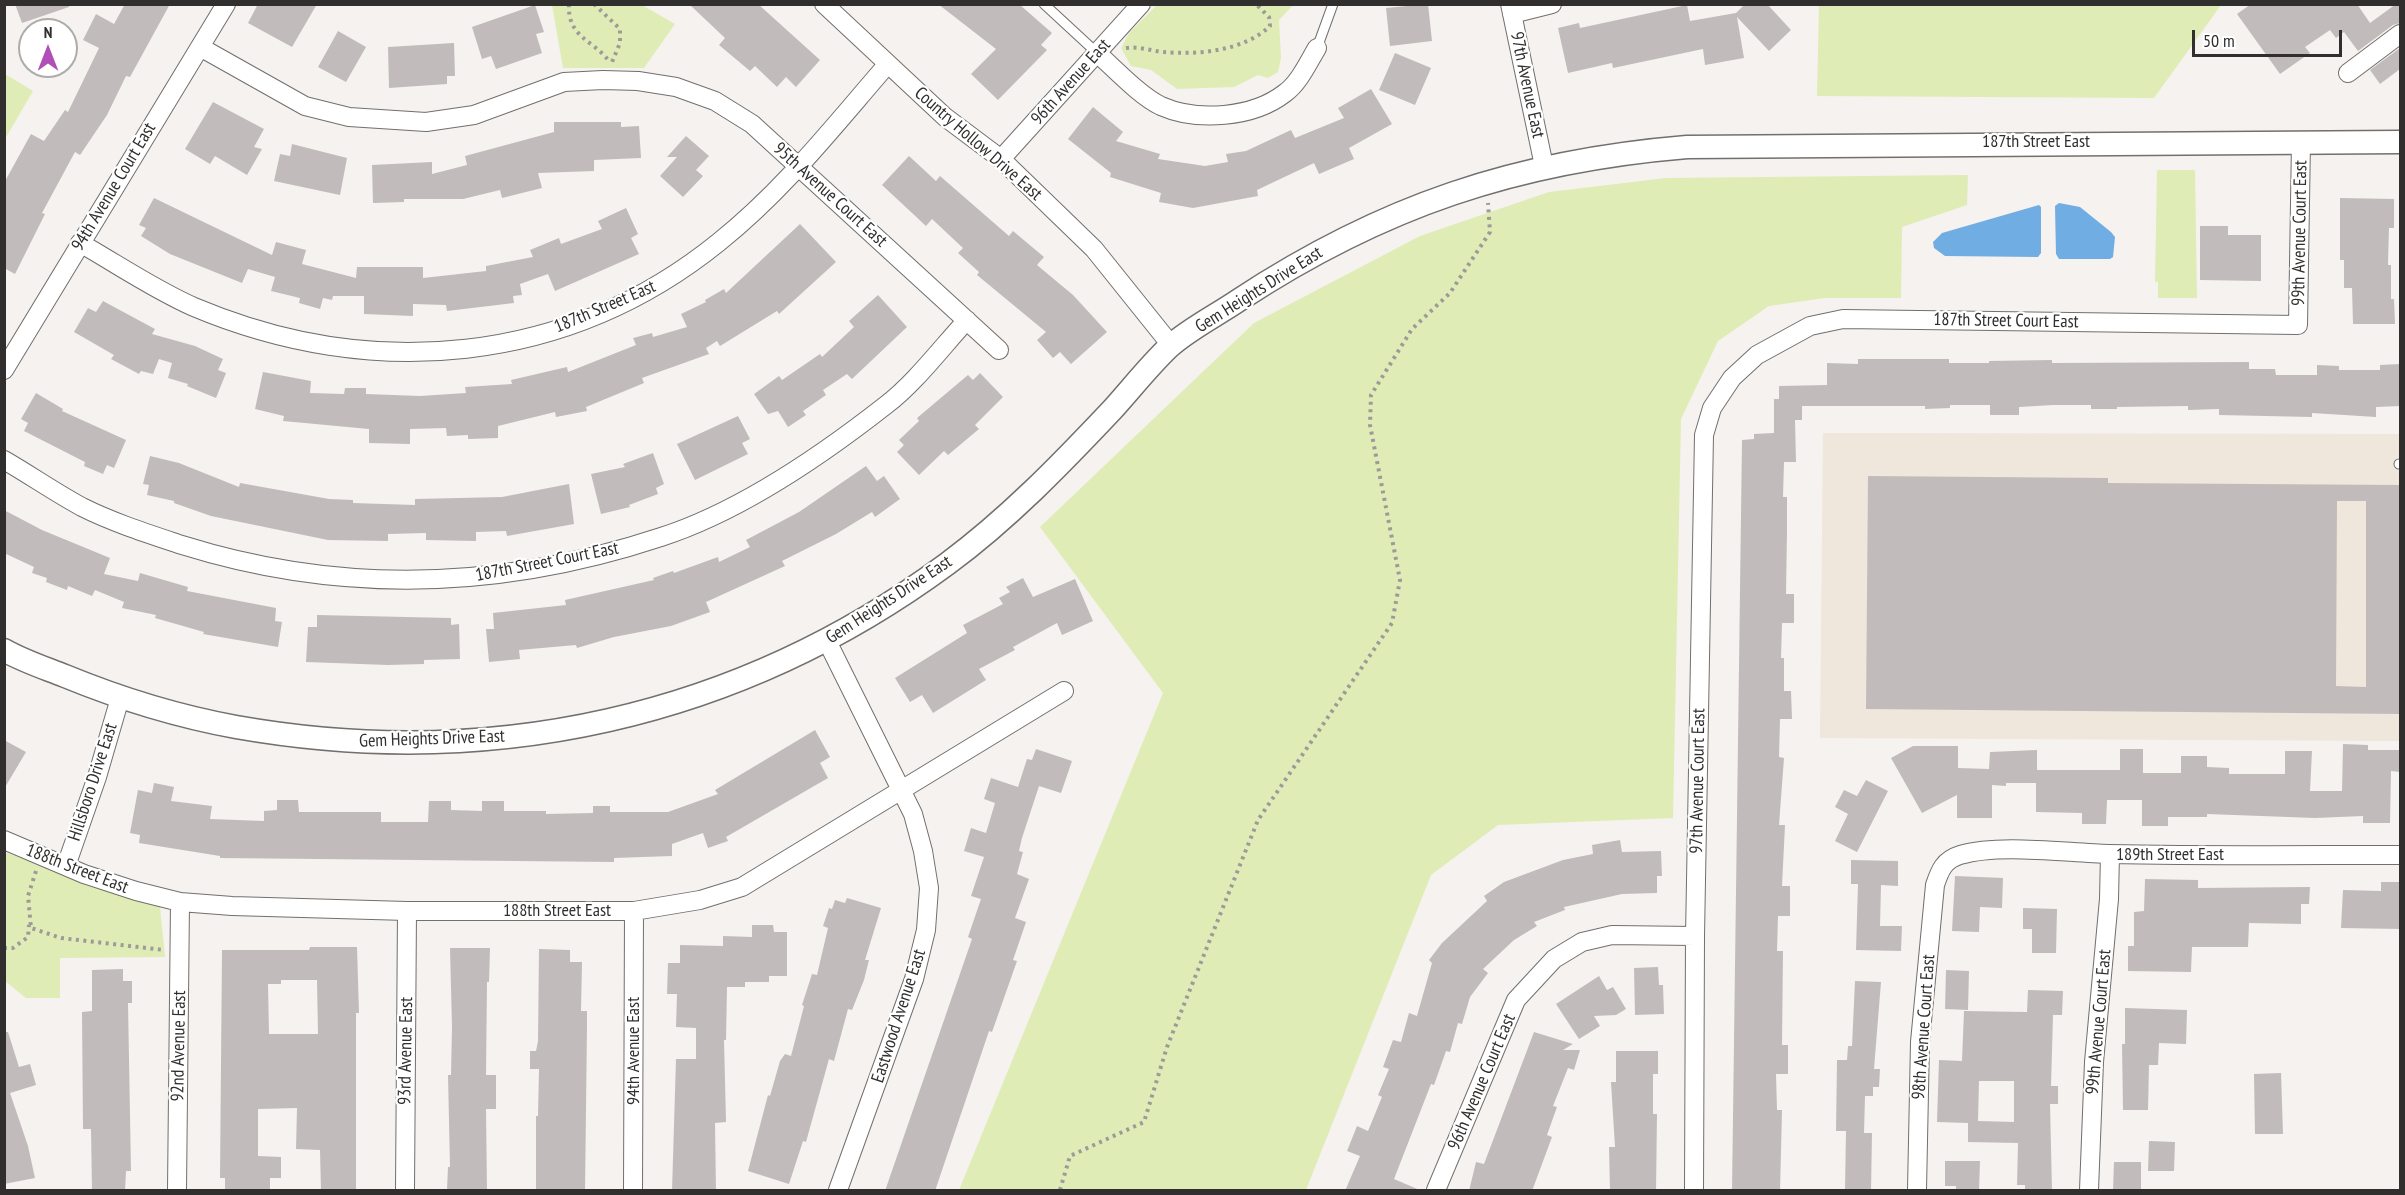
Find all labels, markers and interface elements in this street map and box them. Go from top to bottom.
north arrow [18,18,78,78]
scale bar [2195,18,2345,56]
text: N [44,22,52,42]
text: 50 m [2203,29,2235,52]
street label: 97th Avenue East [1505,30,1549,140]
street label: 96th Avenue East [1027,35,1115,129]
street label: Country Hollow Drive East [910,83,1046,205]
street label: 94th Avenue Court East [67,119,161,255]
street label: 187th Street East [1982,131,2090,153]
street label: 95th Avenue Court East [769,138,891,252]
street label: 99th Avenue Court East [2288,160,2312,306]
street label: Gem Heights Drive East [1191,242,1327,338]
street label: 187th Street East [551,276,659,338]
street label: 187th Street Court East [1933,309,2079,333]
street label: 187th Street Court East [474,538,620,586]
street label: Gem Heights Drive East [822,551,956,649]
street label: 97th Avenue Court East [1686,708,1710,854]
street label: Hillsboro Drive East [64,720,122,844]
street label: Gem Heights Drive East [359,726,505,752]
street label: 188th Street East [23,840,131,898]
street label: 189th Street East [2116,844,2224,866]
street label: 188th Street East [503,900,611,922]
street label: Eastwood Avenue East [867,947,931,1085]
street label: 99th Avenue Court East [2082,949,2116,1095]
street label: 98th Avenue Court East [1908,954,1940,1100]
street label: 92nd Avenue East [167,990,191,1102]
street label: 93rd Avenue East [394,997,418,1105]
street label: 94th Avenue East [623,997,645,1105]
street label: 96th Avenue Court East [1444,1011,1520,1153]

